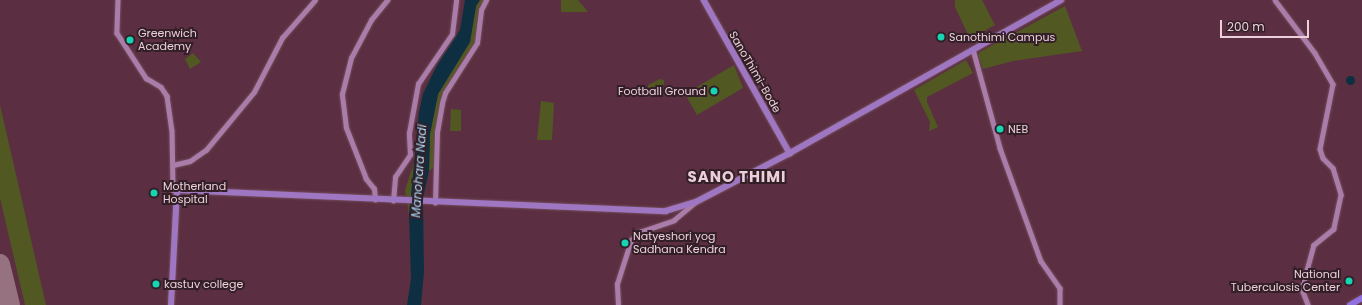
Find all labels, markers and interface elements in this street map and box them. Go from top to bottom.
scale bar [1222,12,1311,38]
text: 200 m [1227,18,1265,35]
place label: Greenwich Academy [138,27,197,53]
street label: SanoThimi-Bode [726,29,784,115]
place label: Sanothimi Campus [949,30,1055,44]
marker: Sanothimi Campus [936,32,946,42]
marker: Greenwich Academy [125,35,135,45]
place label: Football Ground [618,84,706,98]
marker: Football Ground [709,86,719,96]
place label: NEB [1008,122,1028,136]
water label: Manohara Nadi [409,124,429,218]
marker: NEB [995,124,1005,134]
district label: SANO THIMI [688,168,786,186]
place label: Motherland Hospital [163,180,226,206]
marker: Motherland Hospital [148,187,160,199]
place label: Natyeshori yog Sadhana Kendra [633,230,726,256]
marker: Natyeshori yog Sadhana Kendra [620,238,630,248]
place label: National Tuberculosis Center [1231,268,1340,294]
marker: National Tuberculosis Center [1343,275,1355,287]
place label: kastuv college [164,277,243,291]
marker: kastuv college [151,279,161,289]

